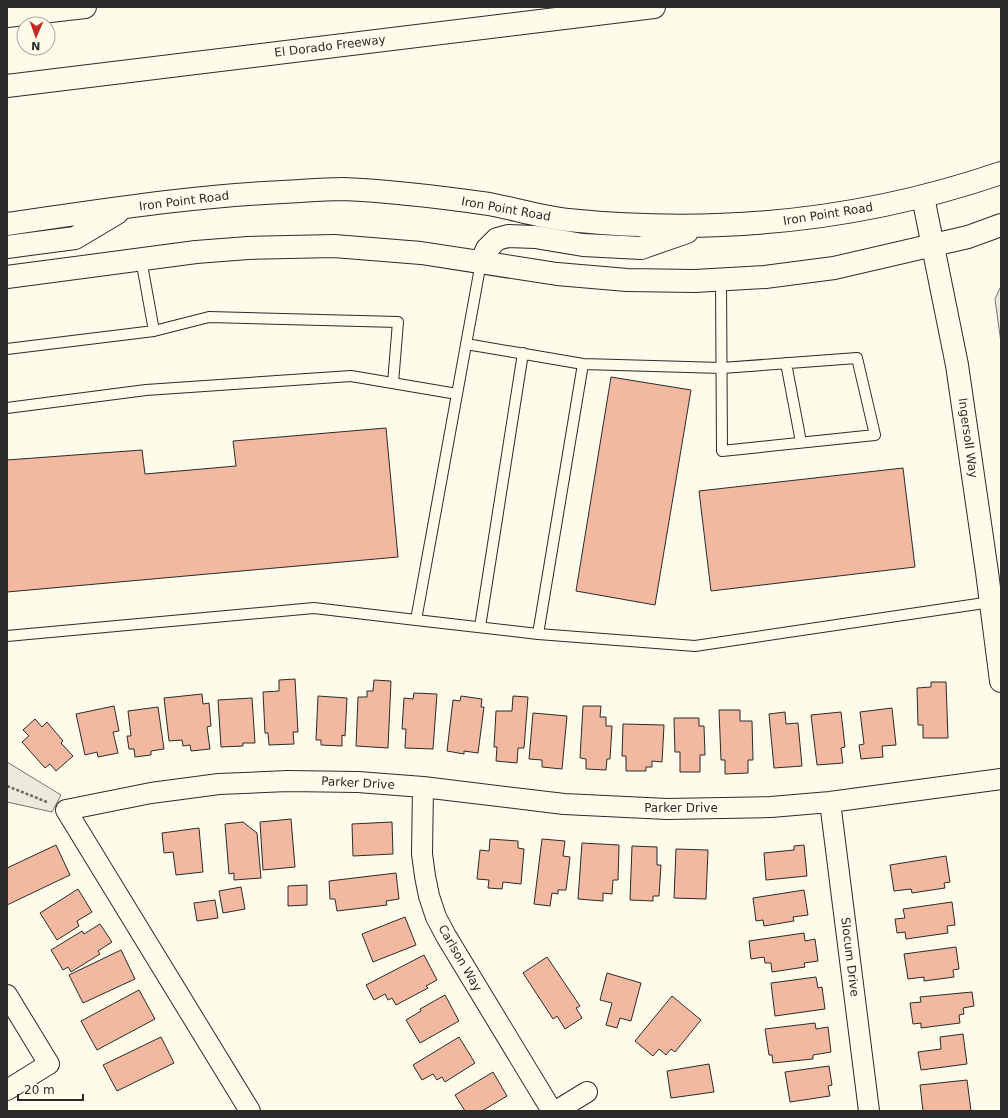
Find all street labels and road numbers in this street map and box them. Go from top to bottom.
street label: El Dorado Freeway [274,32,386,60]
street label: Iron Point Road [138,189,230,213]
street label: Iron Point Road [460,194,552,224]
street label: Iron Point Road [782,200,874,228]
street label: Ingersoll Way [955,397,981,479]
street label: Parker Drive [321,774,395,792]
street label: Parker Drive [644,801,718,815]
street label: Slocum Drive [838,916,862,998]
street label: Carlson Way [435,922,485,994]

